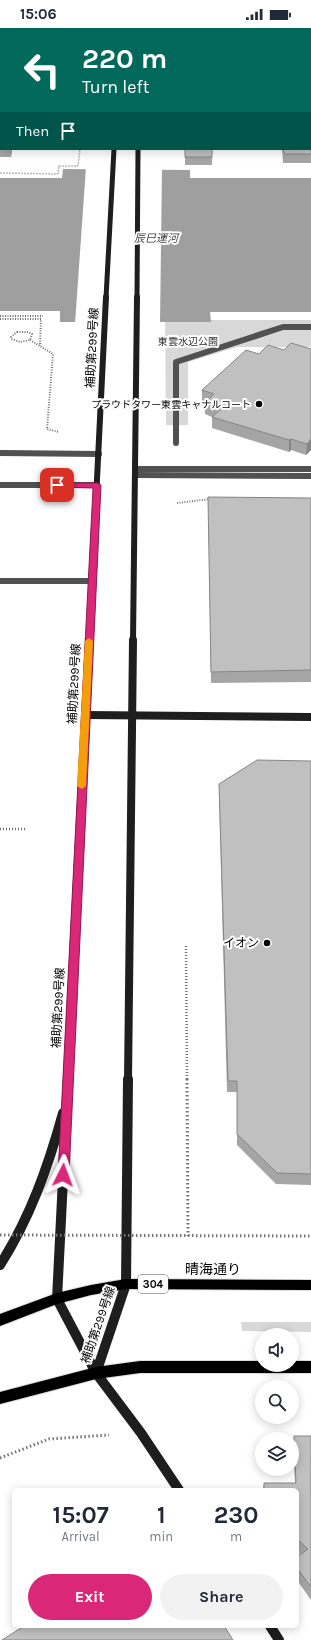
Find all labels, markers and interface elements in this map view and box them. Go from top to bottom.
text: 15:06 [20,5,57,23]
text: 220 m [82,42,167,75]
icon: left [16,44,68,96]
text: Turn left [82,76,150,98]
icon: arrive [57,120,79,142]
text: Then [16,122,49,140]
water label: 辰巳運河 [134,232,180,245]
street label: 補助第299号線 [83,307,101,389]
park label: 東雲水辺公園 [158,336,218,348]
place label: プラウドタワー東雲キャナルコート [91,399,251,411]
marker: プラウドタワー東雲キャナルコート [254,399,264,409]
pin [40,468,74,502]
icon: arrive [46,474,68,496]
street label: 補助第299号線 [65,643,83,725]
place label: イオン [223,936,259,950]
marker: イオン [262,938,272,948]
street label: 補助第299号線 [49,967,67,1049]
position arrow [42,1154,84,1196]
street label: 晴海通り [185,1261,241,1278]
road number: 304 [138,1275,168,1293]
street label: 補助第299号線 [78,1284,118,1366]
map controls [255,1328,299,1476]
button: sound [255,1328,299,1372]
button: search [255,1380,299,1424]
button: layers [255,1432,299,1476]
text: 15:07 [53,1501,109,1529]
text: 1 [157,1501,166,1529]
text: 230 [214,1501,258,1529]
text: Arrival [62,1529,100,1544]
text: min [149,1529,173,1544]
text: m [230,1529,242,1544]
button: Exit [28,1574,152,1620]
button: Share [160,1574,283,1620]

